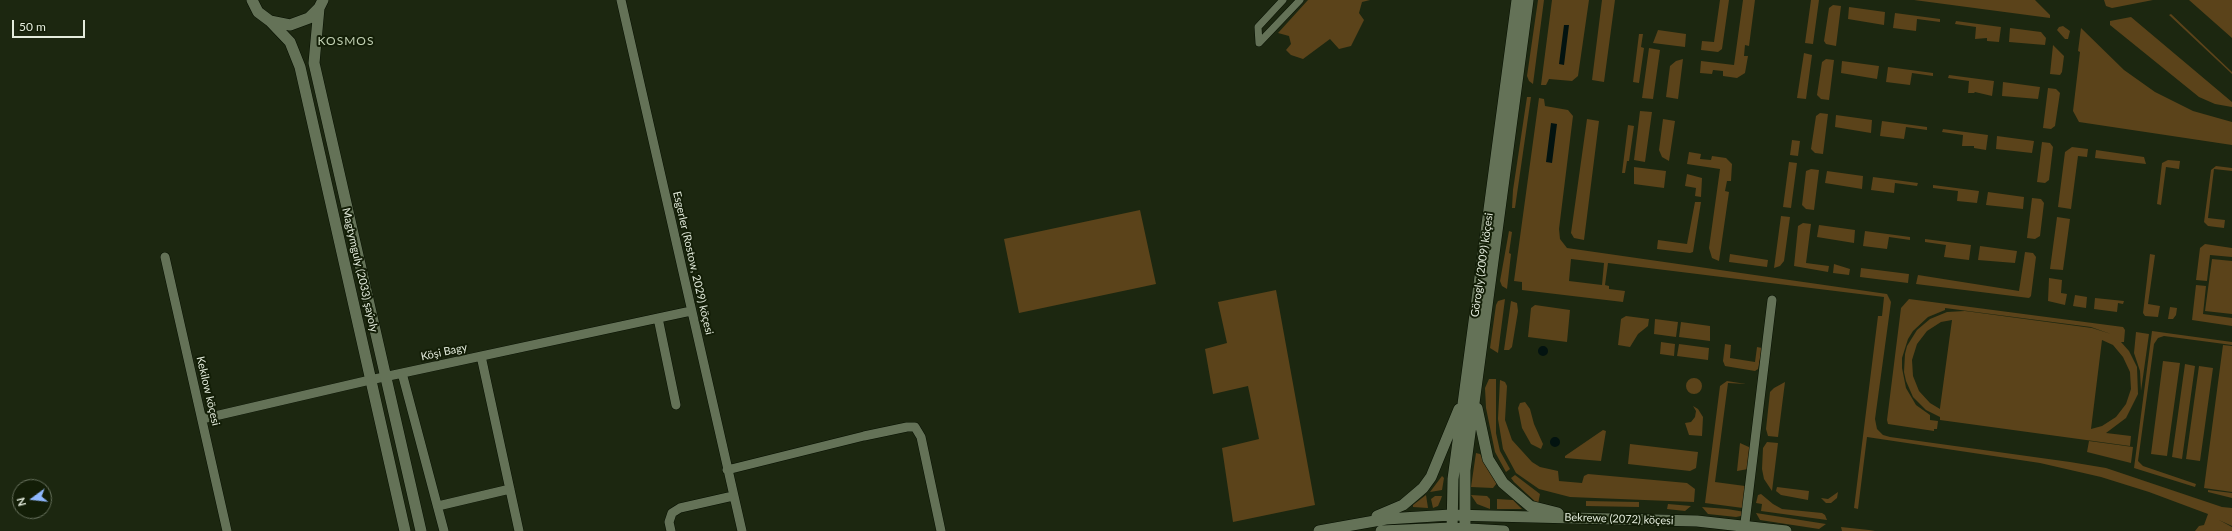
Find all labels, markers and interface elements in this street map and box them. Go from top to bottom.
scale bar [14,12,87,38]
text: 50 m [19,19,46,34]
district label: KOSMOS [318,34,374,48]
street label: Esgerler (Rostow, 2029) köçesi [670,190,716,336]
street label: Magtymguly (2033) şaýoly [339,207,381,333]
street label: Görogly (2009) köçesi [1468,212,1496,318]
street label: Köşi Bagy [420,341,468,363]
street label: Kekilow köçesi [194,355,222,427]
north arrow [12,479,52,519]
text: N [14,496,28,508]
street label: Bekrewe (2072) köçesi [1564,510,1674,528]

